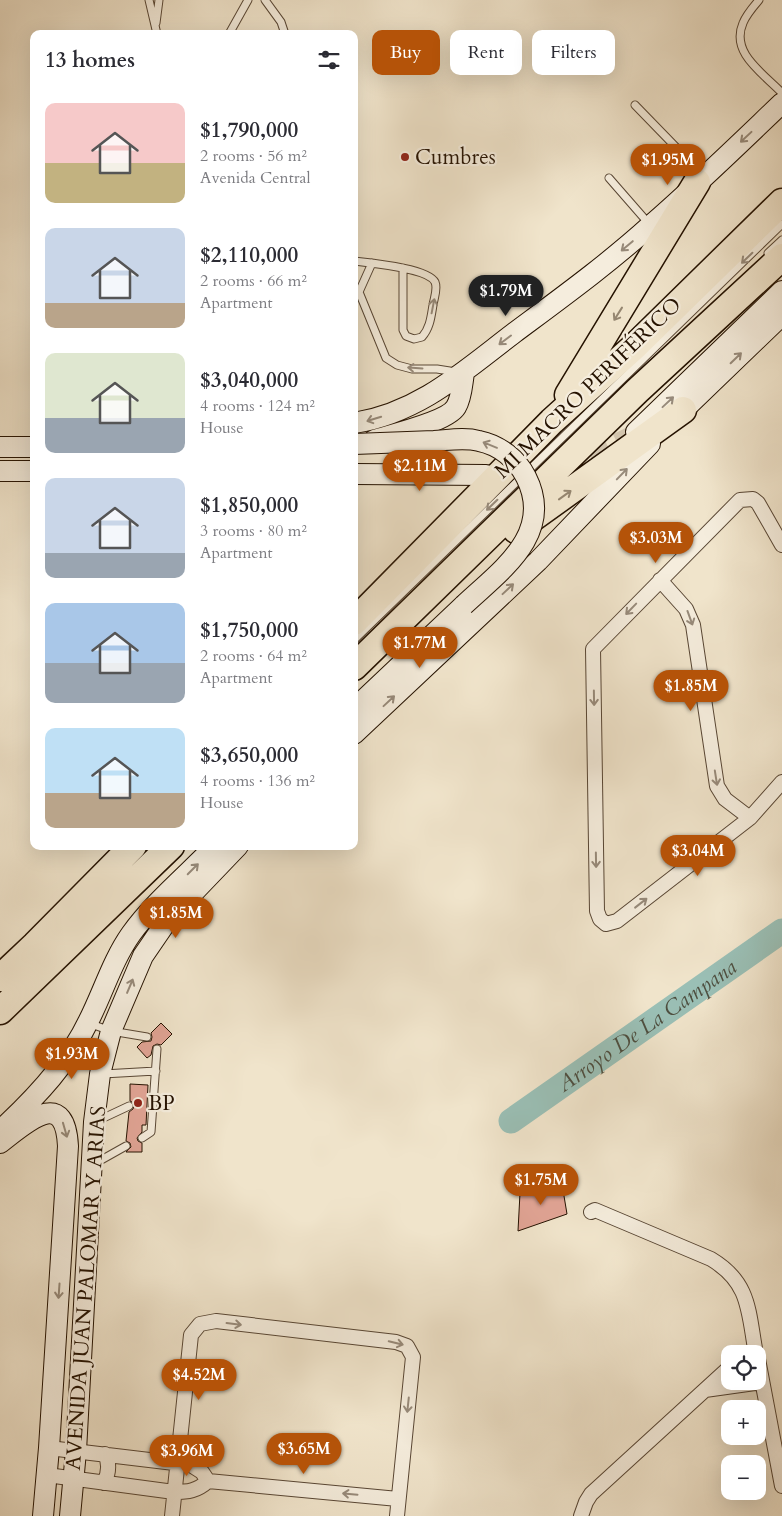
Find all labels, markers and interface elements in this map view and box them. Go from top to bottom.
chip: Buy [372,30,440,75]
chip: Rent [450,30,522,75]
chip: Filters [532,30,615,75]
text: 13 homes [45,46,135,75]
icon: filters [315,46,343,74]
text: $1,790,000 [200,116,298,145]
icon: home [85,123,145,183]
one-way arrow [740,131,753,143]
place label: Cumbres [415,143,496,172]
pin: $1.95M [627,144,709,186]
text: 2 rooms · 56 m² [200,145,307,167]
text: $1.95M [642,149,694,171]
marker: Cumbres [399,151,411,163]
text: Avenida Central [200,167,311,189]
text: $2,110,000 [200,241,298,270]
one-way arrow [620,241,633,252]
icon: home [85,248,145,308]
one-way arrow [741,252,753,264]
text: 2 rooms · 66 m² [200,270,307,292]
pin: $1.79M [465,274,547,317]
text: $1.79M [480,280,532,302]
street label: MI MACRO PERIFÉRICO [488,291,688,485]
text: Apartment [200,292,273,314]
one-way arrow [428,299,438,315]
one-way arrow [613,307,623,321]
one-way arrow [499,335,512,346]
one-way arrow [730,352,743,364]
one-way arrow [408,364,424,373]
text: $3,040,000 [200,366,298,395]
icon: home [85,373,145,433]
text: 4 rooms · 124 m² [200,395,315,417]
one-way arrow [662,396,675,408]
one-way arrow [367,414,383,424]
text: House [200,417,243,439]
one-way arrow [483,439,498,449]
pin: $2.11M [379,450,461,492]
text: $2.11M [394,455,446,477]
one-way arrow [616,467,628,480]
one-way arrow [558,490,572,500]
text: $1,850,000 [200,491,298,520]
icon: home [85,498,145,558]
one-way arrow [486,499,499,511]
text: 3 rooms · 80 m² [200,520,307,542]
pin: $3.03M [615,522,697,564]
text: $3.03M [630,527,682,549]
text: Apartment [200,542,273,564]
one-way arrow [501,583,514,595]
one-way arrow [626,603,638,615]
one-way arrow [686,610,695,625]
text: $1,750,000 [200,616,298,645]
icon: home [85,623,145,683]
pin: $1.77M [379,626,461,669]
text: $1.77M [394,632,446,654]
text: 2 rooms · 64 m² [200,645,307,667]
text: Apartment [200,667,273,689]
pin: $1.85M [650,670,732,712]
text: $1.85M [665,675,717,697]
one-way arrow [589,689,598,705]
one-way arrow [383,695,396,707]
text: $3,650,000 [200,741,298,770]
icon: home [85,748,145,808]
text: 4 rooms · 136 m² [200,770,315,792]
one-way arrow [711,770,721,786]
text: House [200,792,243,814]
pin: $3.04M [657,834,739,877]
text: $3.04M [672,840,724,862]
one-way arrow [591,852,601,868]
one-way arrow [186,863,199,875]
pin: $1.85M [135,896,217,939]
one-way arrow [634,897,647,908]
text: $1.85M [150,902,202,924]
water label: Arroyo De La Campana [550,952,743,1100]
one-way arrow [125,979,135,994]
pin: $1.93M [31,1038,113,1080]
text: $1.93M [46,1043,98,1065]
place label: BP [148,1089,175,1118]
marker: BP [132,1097,144,1109]
street label: AVENIDA JUAN PALOMAR Y ARIAS [59,1105,113,1471]
one-way arrow [61,1121,70,1137]
pin: $1.75M [500,1164,582,1206]
text: $1.75M [515,1169,567,1191]
one-way arrow [54,1283,63,1299]
one-way arrow [226,1319,242,1329]
one-way arrow [387,1339,403,1348]
map controls [721,1345,766,1500]
button: locate [721,1345,766,1390]
pin: $4.52M [158,1358,240,1401]
text: $4.52M [173,1364,225,1386]
one-way arrow [403,1397,413,1413]
button: + [721,1400,766,1445]
pin: $3.65M [263,1432,345,1475]
pin: $3.96M [146,1434,228,1477]
text: $3.65M [278,1438,330,1460]
text: $3.96M [161,1440,213,1462]
button: − [721,1455,766,1500]
one-way arrow [342,1489,358,1499]

